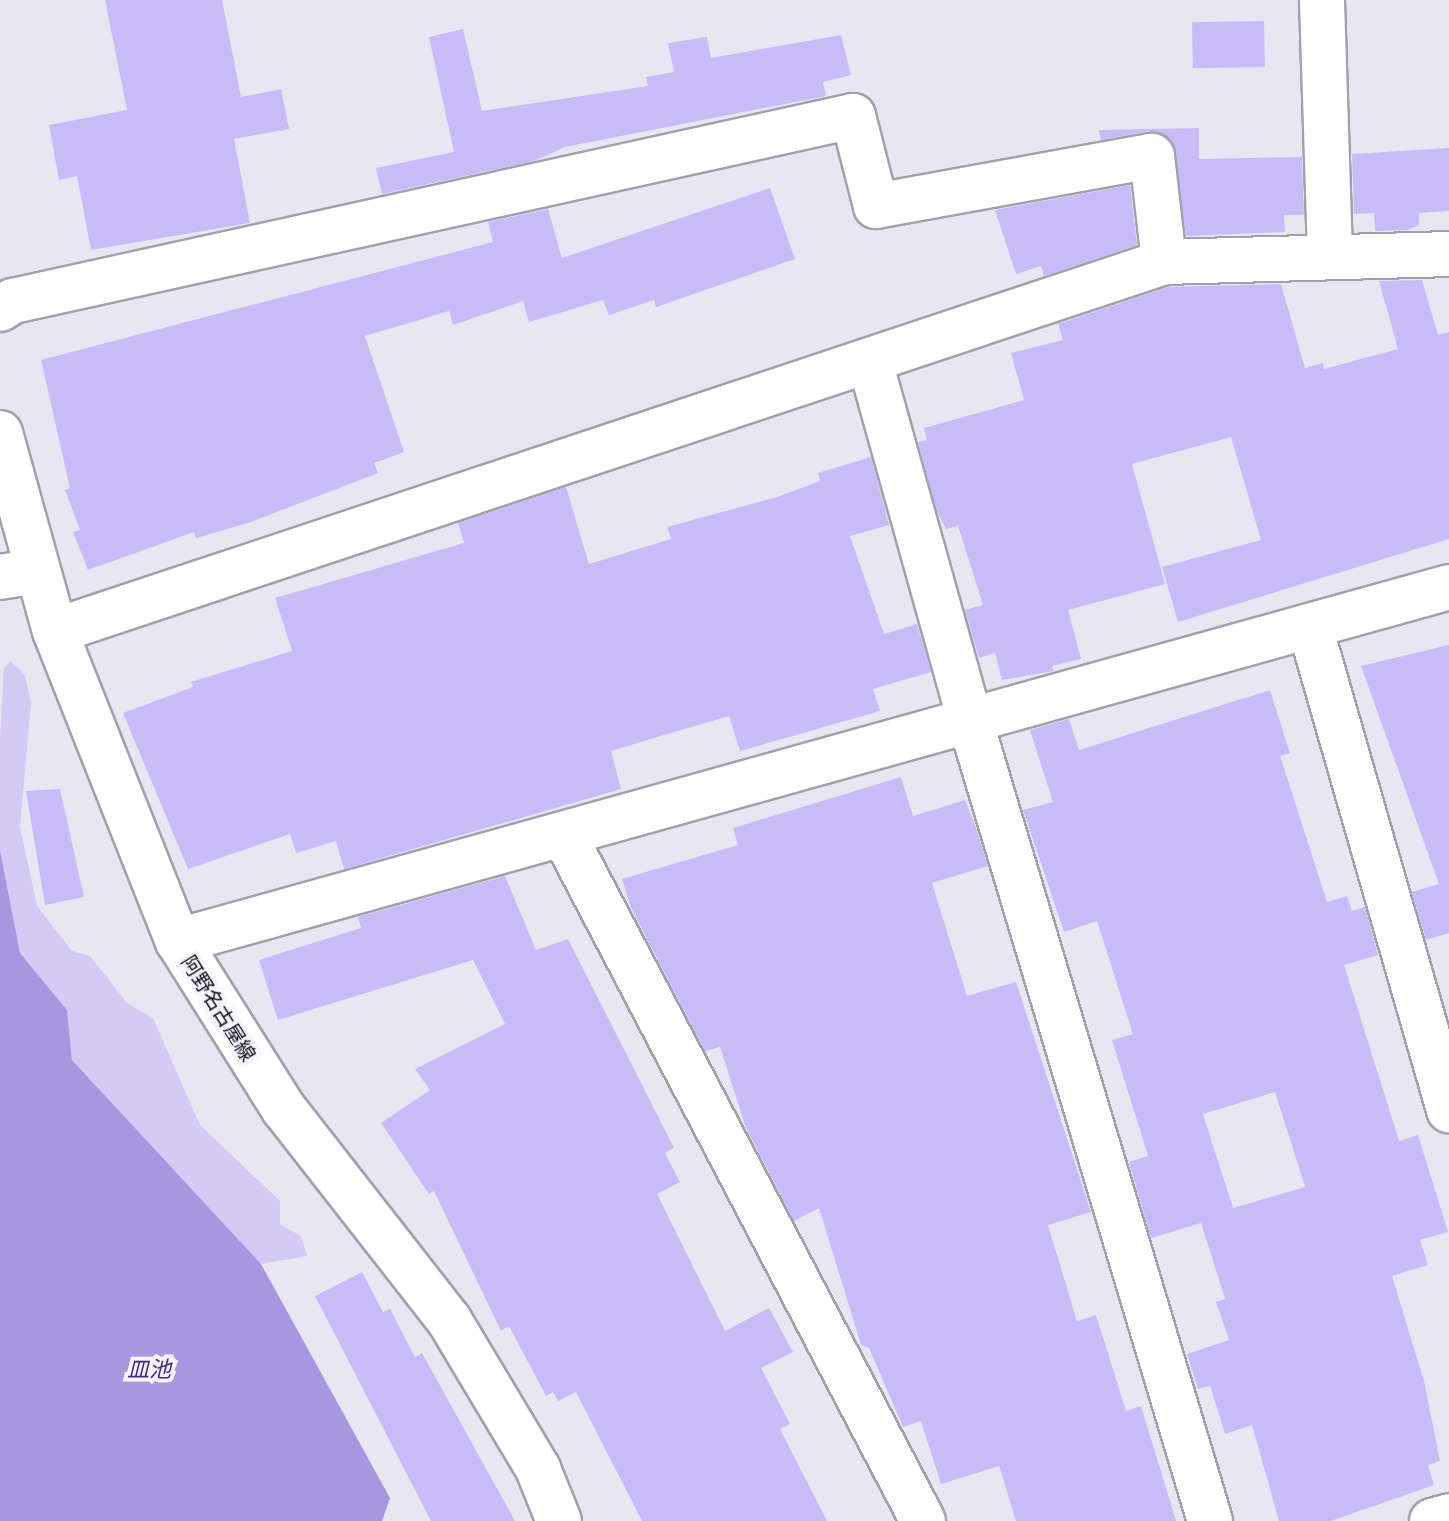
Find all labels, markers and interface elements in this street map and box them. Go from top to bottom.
street label: 阿野名古屋線 [177,951,261,1065]
water label: 皿池 [127,1357,171,1383]

